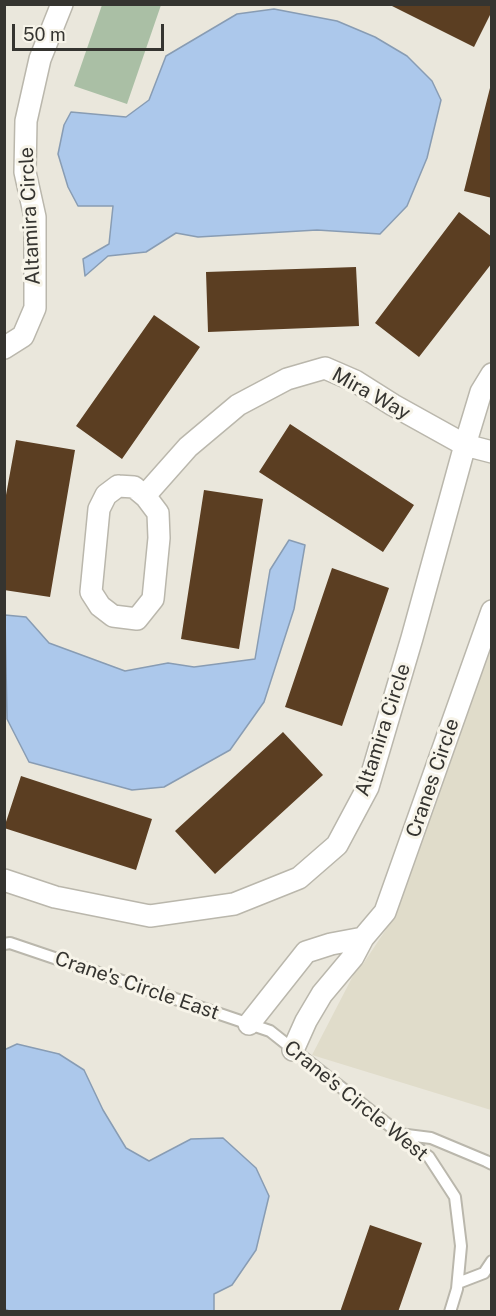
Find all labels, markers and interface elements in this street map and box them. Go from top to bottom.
scale bar [15,12,166,50]
text: 50 m [23,24,66,45]
street label: Altamira Circle [14,146,46,286]
street label: Mira Way [328,363,414,425]
street label: Altamira Circle [350,661,416,799]
street label: Cranes Circle [401,715,465,841]
street label: Crane's Circle East [52,947,222,1025]
street label: Crane's Circle West [279,1036,433,1166]

